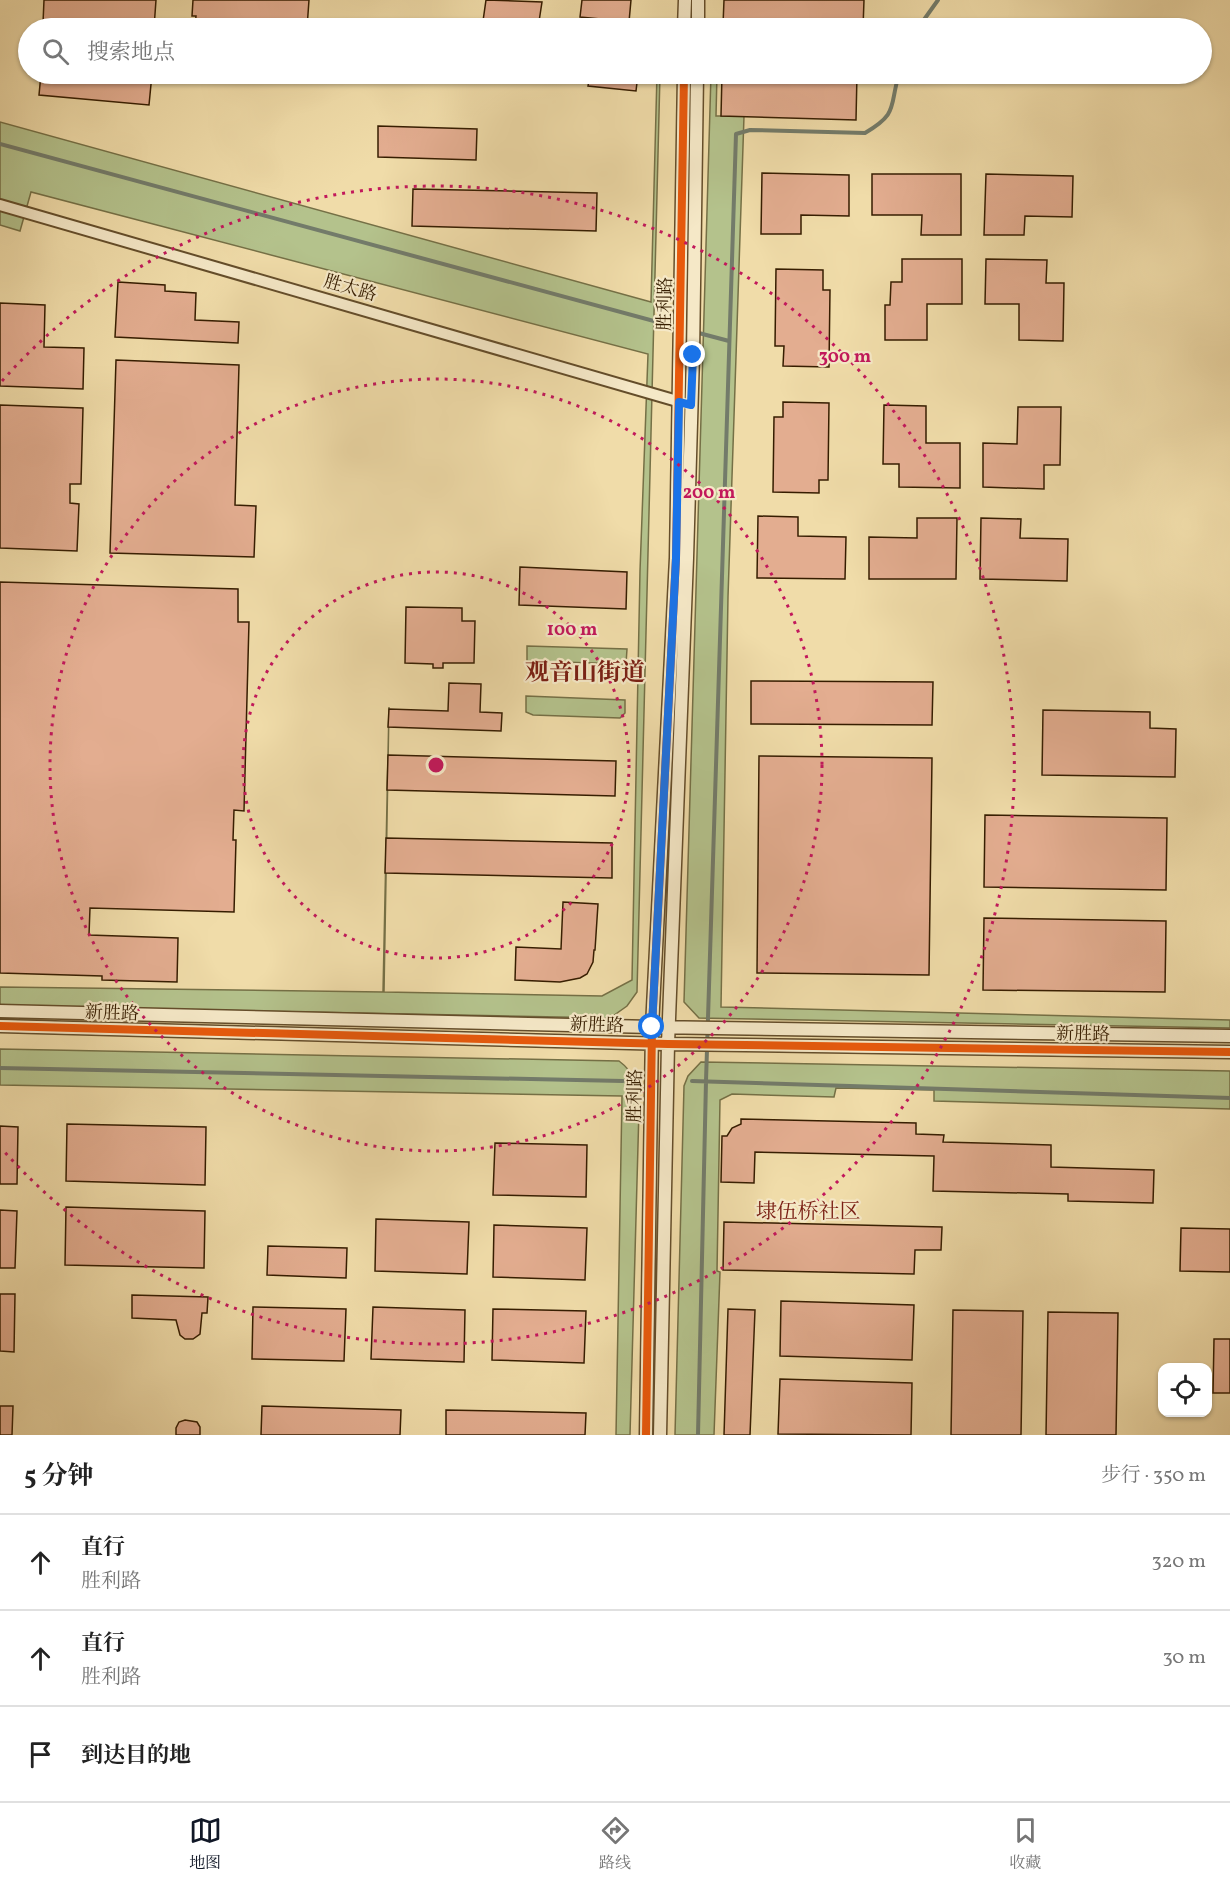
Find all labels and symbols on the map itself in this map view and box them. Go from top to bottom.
street label: 胜太路 [321,270,379,308]
street label: 胜利路 [653,277,679,331]
route end [679,341,705,367]
text: 300 m [819,345,871,370]
text: 200 m [683,481,735,506]
text: 100 m [547,618,597,643]
district label: 观音山街道 [525,657,645,691]
centre of rings [426,755,446,775]
street label: 新胜路 [85,1001,139,1027]
street label: 新胜路 [570,1013,624,1039]
route start [638,1013,664,1039]
street label: 新胜路 [1056,1022,1110,1048]
street label: 胜利路 [623,1069,649,1123]
district label: 埭伍桥社区 [756,1198,861,1227]

